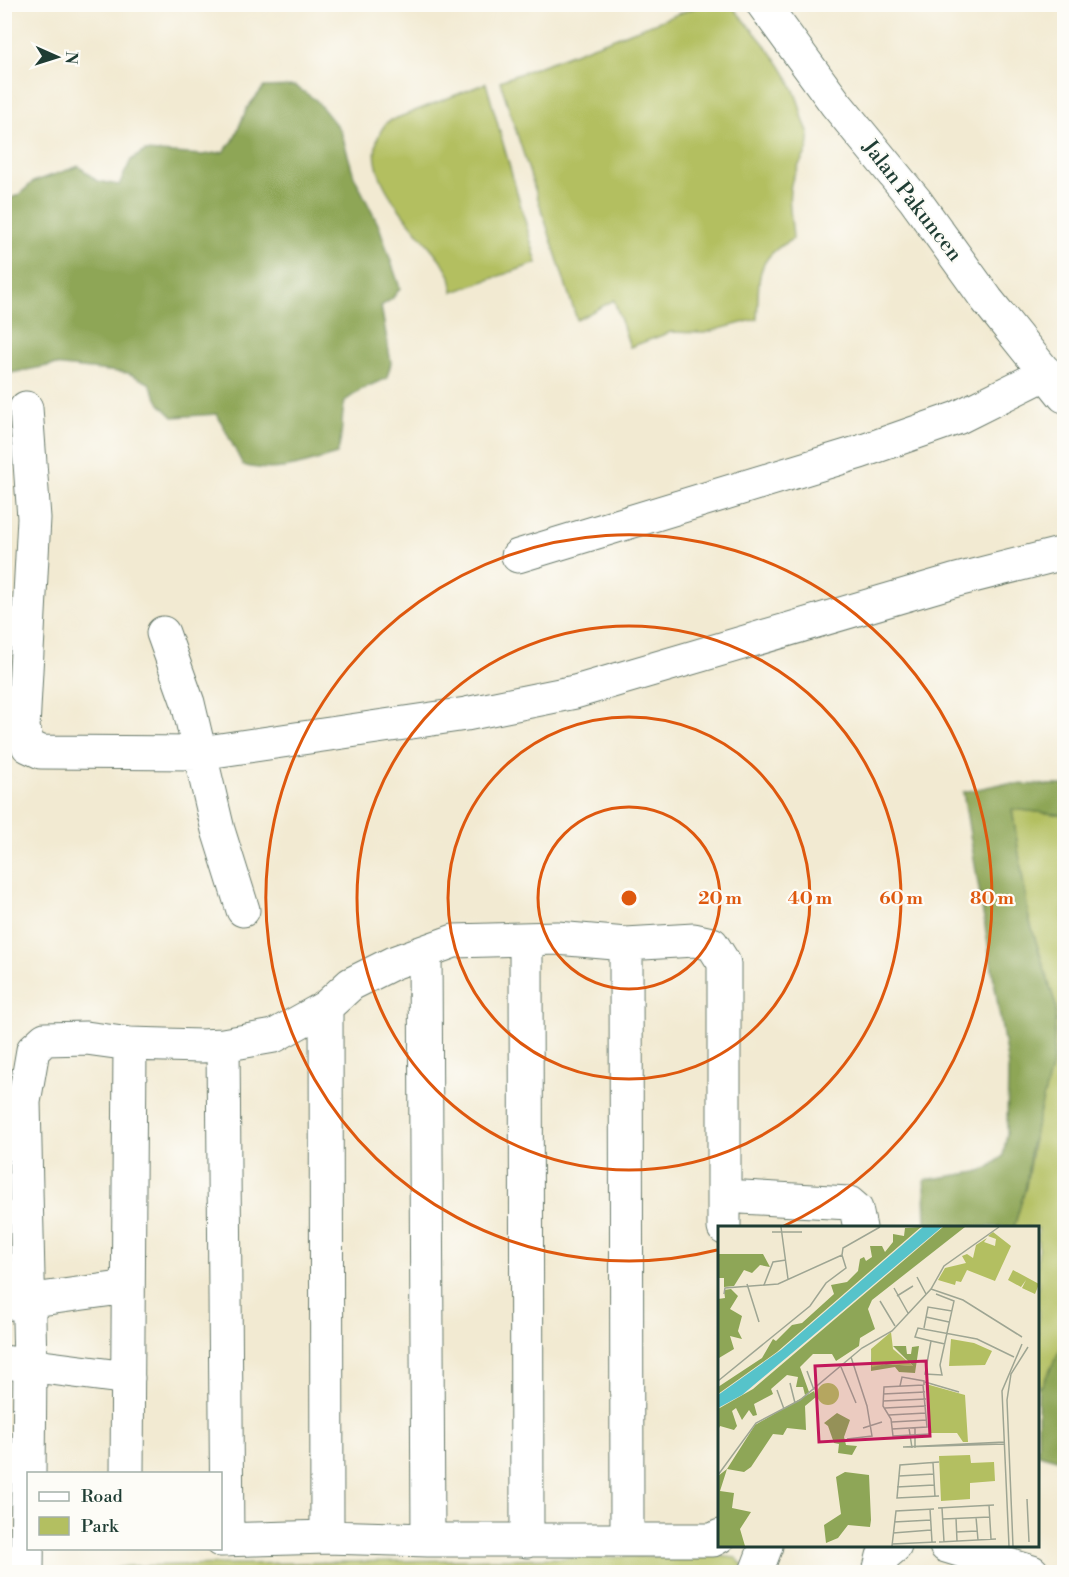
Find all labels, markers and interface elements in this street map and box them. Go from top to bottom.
north arrow [27,27,87,87]
text: N [61,51,81,65]
street label: Jalan Pakuncen [856,134,968,267]
text: 20 m [698,887,742,910]
text: 40 m [788,887,833,910]
text: 60 m [879,887,923,910]
text: 80 m [970,887,1015,910]
centre of rings [619,888,639,908]
inset map [718,1226,1039,1547]
legend [27,1472,222,1550]
text: Road [81,1485,124,1508]
text: Park [81,1515,120,1538]

